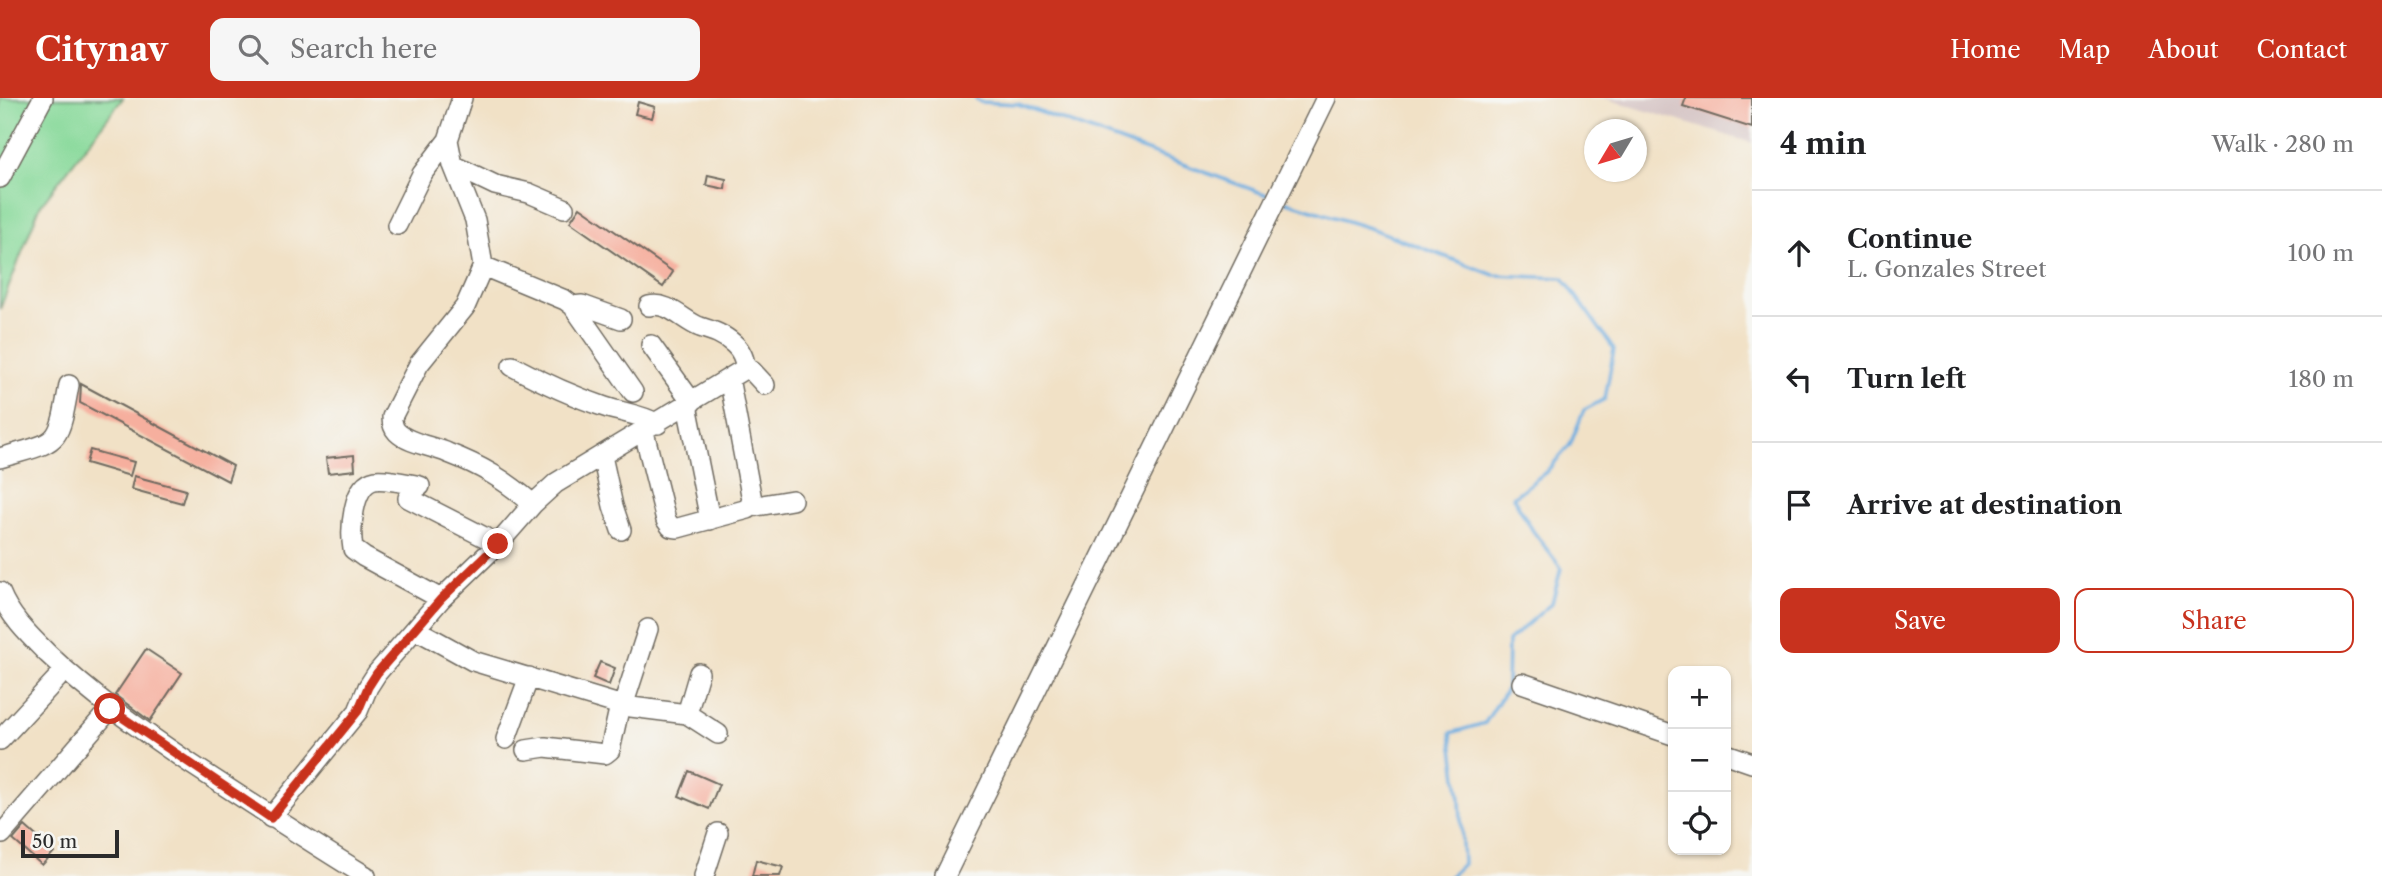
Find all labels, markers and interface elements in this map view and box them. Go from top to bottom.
search box [210,18,700,81]
text: Citynav [35,29,168,70]
icon: search [234,30,272,68]
text: Search here [290,33,437,65]
text: Home [1950,35,2021,64]
text: Map [2059,35,2110,64]
text: About [2148,35,2219,64]
text: Contact [2257,35,2347,64]
north arrow [1584,119,1647,182]
text: 4 min [1780,125,1866,162]
text: Walk · 280 m [2211,130,2354,158]
text: Continue [1847,223,1972,255]
icon: ahead [1780,234,1818,272]
text: 100 m [2288,239,2354,267]
text: L. Gonzales Street [1847,255,2046,283]
icon: left [1780,360,1818,398]
text: Turn left [1847,363,1966,395]
text: 180 m [2289,365,2354,393]
icon: arrive [1780,486,1818,524]
text: Arrive at destination [1847,489,2122,521]
route end [482,528,513,559]
button: Save [1780,588,2060,653]
button: Share [2074,588,2354,653]
map controls [1668,666,1731,855]
button: + [1668,666,1731,729]
route start [94,693,125,724]
button: − [1668,729,1731,792]
button: locate [1668,792,1731,855]
scale bar [21,827,119,859]
text: 50 m [32,830,77,853]

